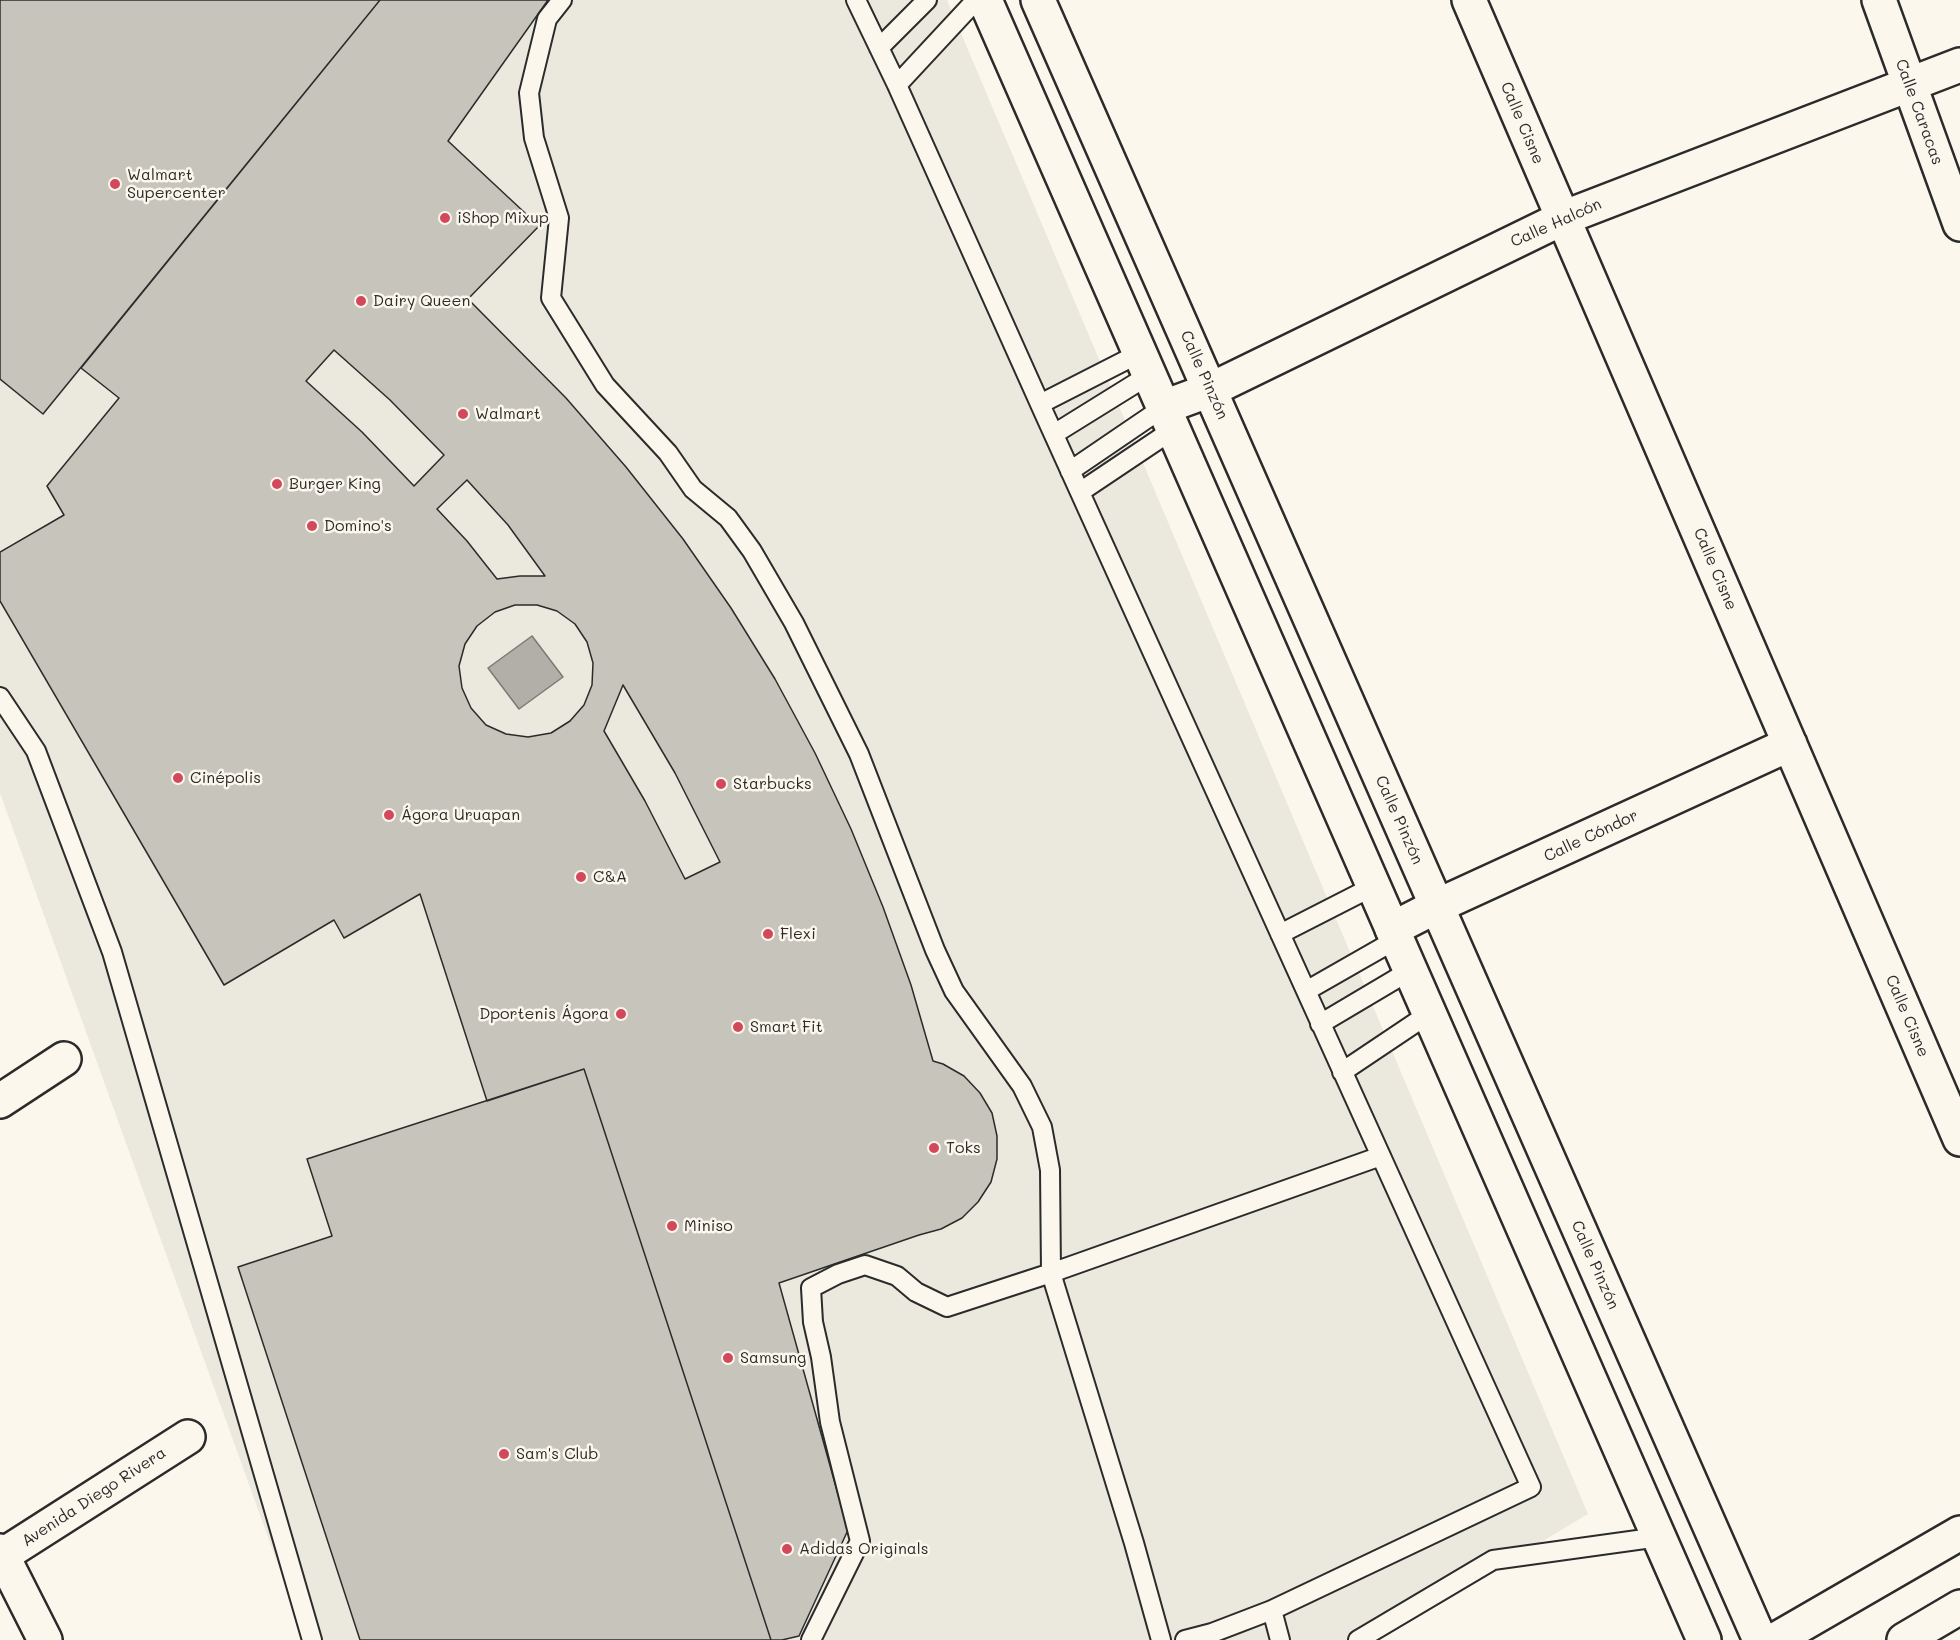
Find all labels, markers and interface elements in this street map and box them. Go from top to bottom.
street label: Calle Caracas [1891,57,1947,167]
street label: Calle Cisne [1496,79,1548,167]
place label: Walmart Supercenter [127,165,226,203]
marker: Walmart Supercenter [108,177,122,191]
street label: Calle Halcón [1508,194,1604,252]
place label: iShop Mixup [457,208,549,228]
marker: iShop Mixup [438,211,452,225]
place label: Dairy Queen [373,291,470,311]
marker: Dairy Queen [354,294,368,308]
street label: Calle Pinzón [1176,328,1232,422]
place label: Walmart [475,404,541,424]
marker: Walmart [456,407,470,421]
place label: Burger King [289,474,381,494]
marker: Burger King [270,477,284,491]
place label: Domino's [324,516,392,536]
marker: Domino's [305,519,319,533]
street label: Calle Cisne [1689,525,1741,613]
place label: Cinépolis [190,768,261,788]
marker: Cinépolis [171,771,185,785]
street label: Calle Pinzón [1371,773,1427,867]
place label: Starbucks [733,774,812,794]
marker: Starbucks [714,777,728,791]
place label: Ágora Uruapan [401,805,520,825]
street label: Calle Cóndor [1541,806,1641,866]
marker: Ágora Uruapan [382,808,396,822]
place label: C&A [593,867,627,887]
marker: C&A [574,870,588,884]
place label: Flexi [780,924,816,944]
marker: Flexi [761,927,775,941]
street label: Calle Cisne [1881,972,1933,1060]
place label: Dportenis Ágora [479,1004,609,1024]
marker: Dportenis Ágora [614,1007,628,1021]
place label: Smart Fit [750,1017,823,1037]
marker: Smart Fit [731,1020,745,1034]
place label: Toks [946,1138,981,1158]
marker: Toks [927,1141,941,1155]
place label: Miniso [684,1216,733,1236]
street label: Calle Pinzón [1567,1218,1623,1312]
marker: Miniso [665,1219,679,1233]
place label: Samsung [740,1348,806,1368]
marker: Samsung [721,1351,735,1365]
street label: Avenida Diego Rivera [18,1443,170,1551]
place label: Sam's Club [516,1444,599,1464]
marker: Sam's Club [497,1447,511,1461]
place label: Adidas Originals [799,1539,929,1559]
marker: Adidas Originals [780,1542,794,1556]

